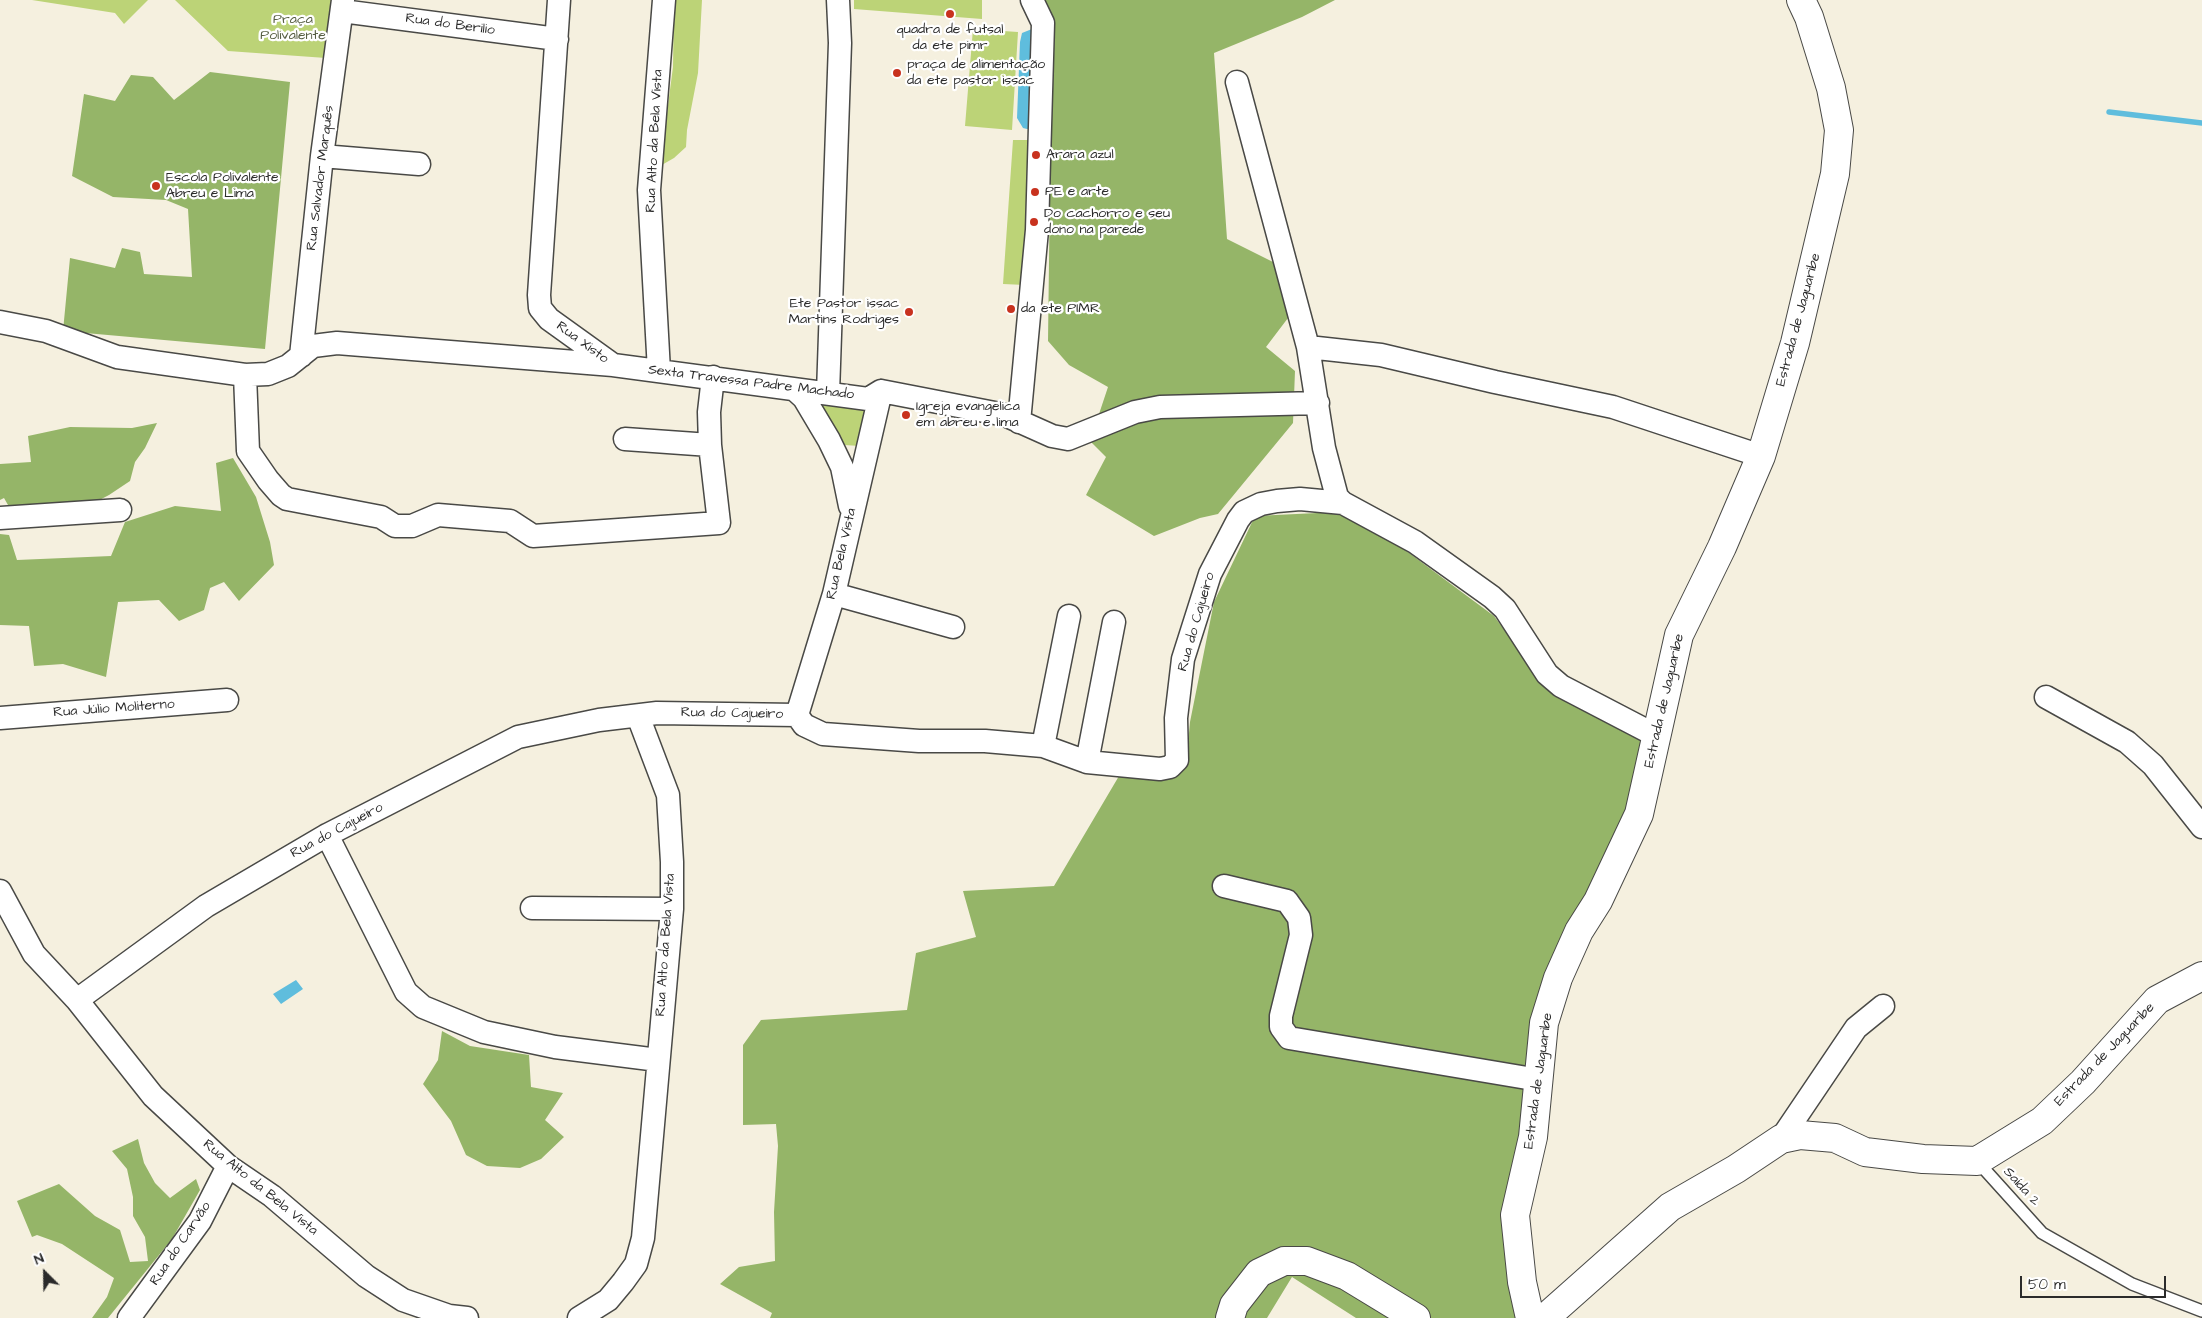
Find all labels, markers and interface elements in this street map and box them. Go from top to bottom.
marker: quadra de futsal da ete pimr [944,8,956,20]
street label: Rua do Berilio [404,10,496,40]
park label: Praça Polivalente [260,12,326,44]
place label: quadra de futsal da ete pimr [897,22,1003,54]
place label: praça de alimentação da ete pastor issac [907,57,1045,90]
marker: praça de alimentação da ete pastor issac [891,67,903,79]
street label: Rua Alto da Bela Vista [643,69,667,213]
street label: Rua Salvador Marquês [304,104,338,252]
place label: Arara azul [1046,147,1114,163]
marker: Arara azul [1030,149,1042,161]
place label: Escola Polivalente Abreu e Lima [166,170,278,202]
marker: Escola Polivalente Abreu e Lima [150,180,162,192]
place label: PE e arte [1045,184,1109,200]
marker: PE e arte [1029,186,1041,198]
place label: Do cachorro e seu dono na parede [1044,206,1170,238]
marker: Do cachorro e seu dono na parede [1028,216,1040,228]
street label: Estrada de Jaguaribe [1773,251,1825,389]
place label: Ete Pastor issac Martins Rodriges [788,296,899,328]
place label: da ete PIMR [1021,301,1100,317]
marker: da ete PIMR [1005,303,1017,315]
marker: Ete Pastor issac Martins Rodriges [903,306,915,318]
street label: Rua Xisto [552,318,612,368]
street label: Sexta Travessa Padre Machado [647,362,855,404]
place label: Igreja evangelica em abreu e lima [916,399,1020,432]
marker: Igreja evangelica em abreu e lima [900,409,912,421]
street label: Rua Bela Vista [823,507,861,601]
street label: Rua do Cajueiro [1175,570,1219,674]
street label: Estrada de Jaguaribe [1641,632,1689,770]
street label: Rua Júlio Moliterno [53,696,175,722]
street label: Rua do Cajueiro [681,705,783,723]
street label: Rua do Cajueiro [288,800,386,862]
street label: Rua Alto da Bela Vista [653,873,679,1017]
street label: Estrada de Jaguaribe [2051,1000,2159,1110]
street label: Estrada de Jaguaribe [1521,1012,1557,1150]
street label: Rua Alto da Bela Vista [199,1136,321,1240]
street label: Saída 2 [1999,1164,2043,1210]
street label: Rua do Carvão [147,1199,215,1289]
north arrow [20,1248,70,1298]
text: N [31,1248,47,1270]
scale bar [2022,1266,2168,1298]
text: 50 m [2028,1274,2066,1295]

